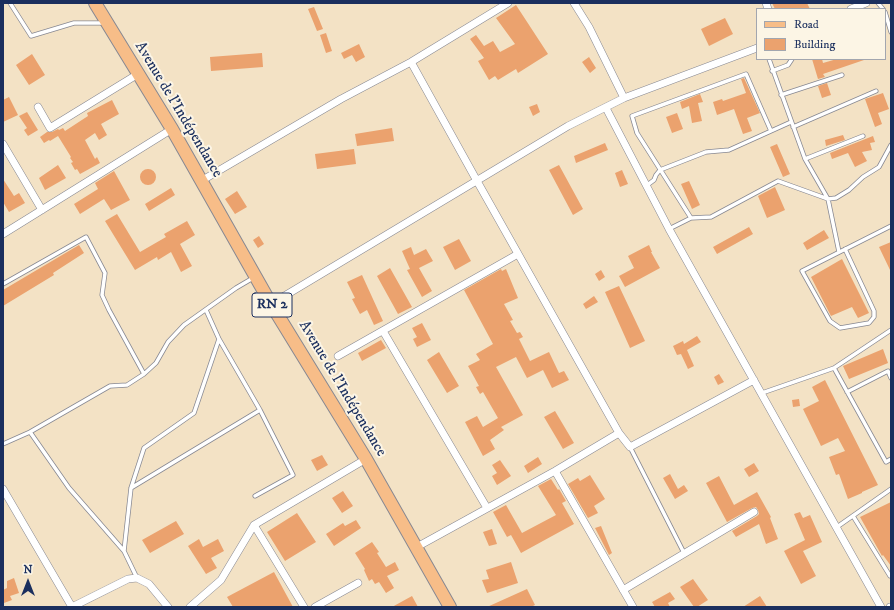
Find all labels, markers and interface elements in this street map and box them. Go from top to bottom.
legend [756,8,886,60]
text: Road [794,17,819,32]
text: Building [794,37,835,52]
street label: Avenue de l'Indépendance [130,39,226,181]
road number: RN 2 [252,293,292,317]
street label: Avenue de l'Indépendance [294,318,390,460]
north arrow [8,562,48,602]
text: N [23,563,33,577]

